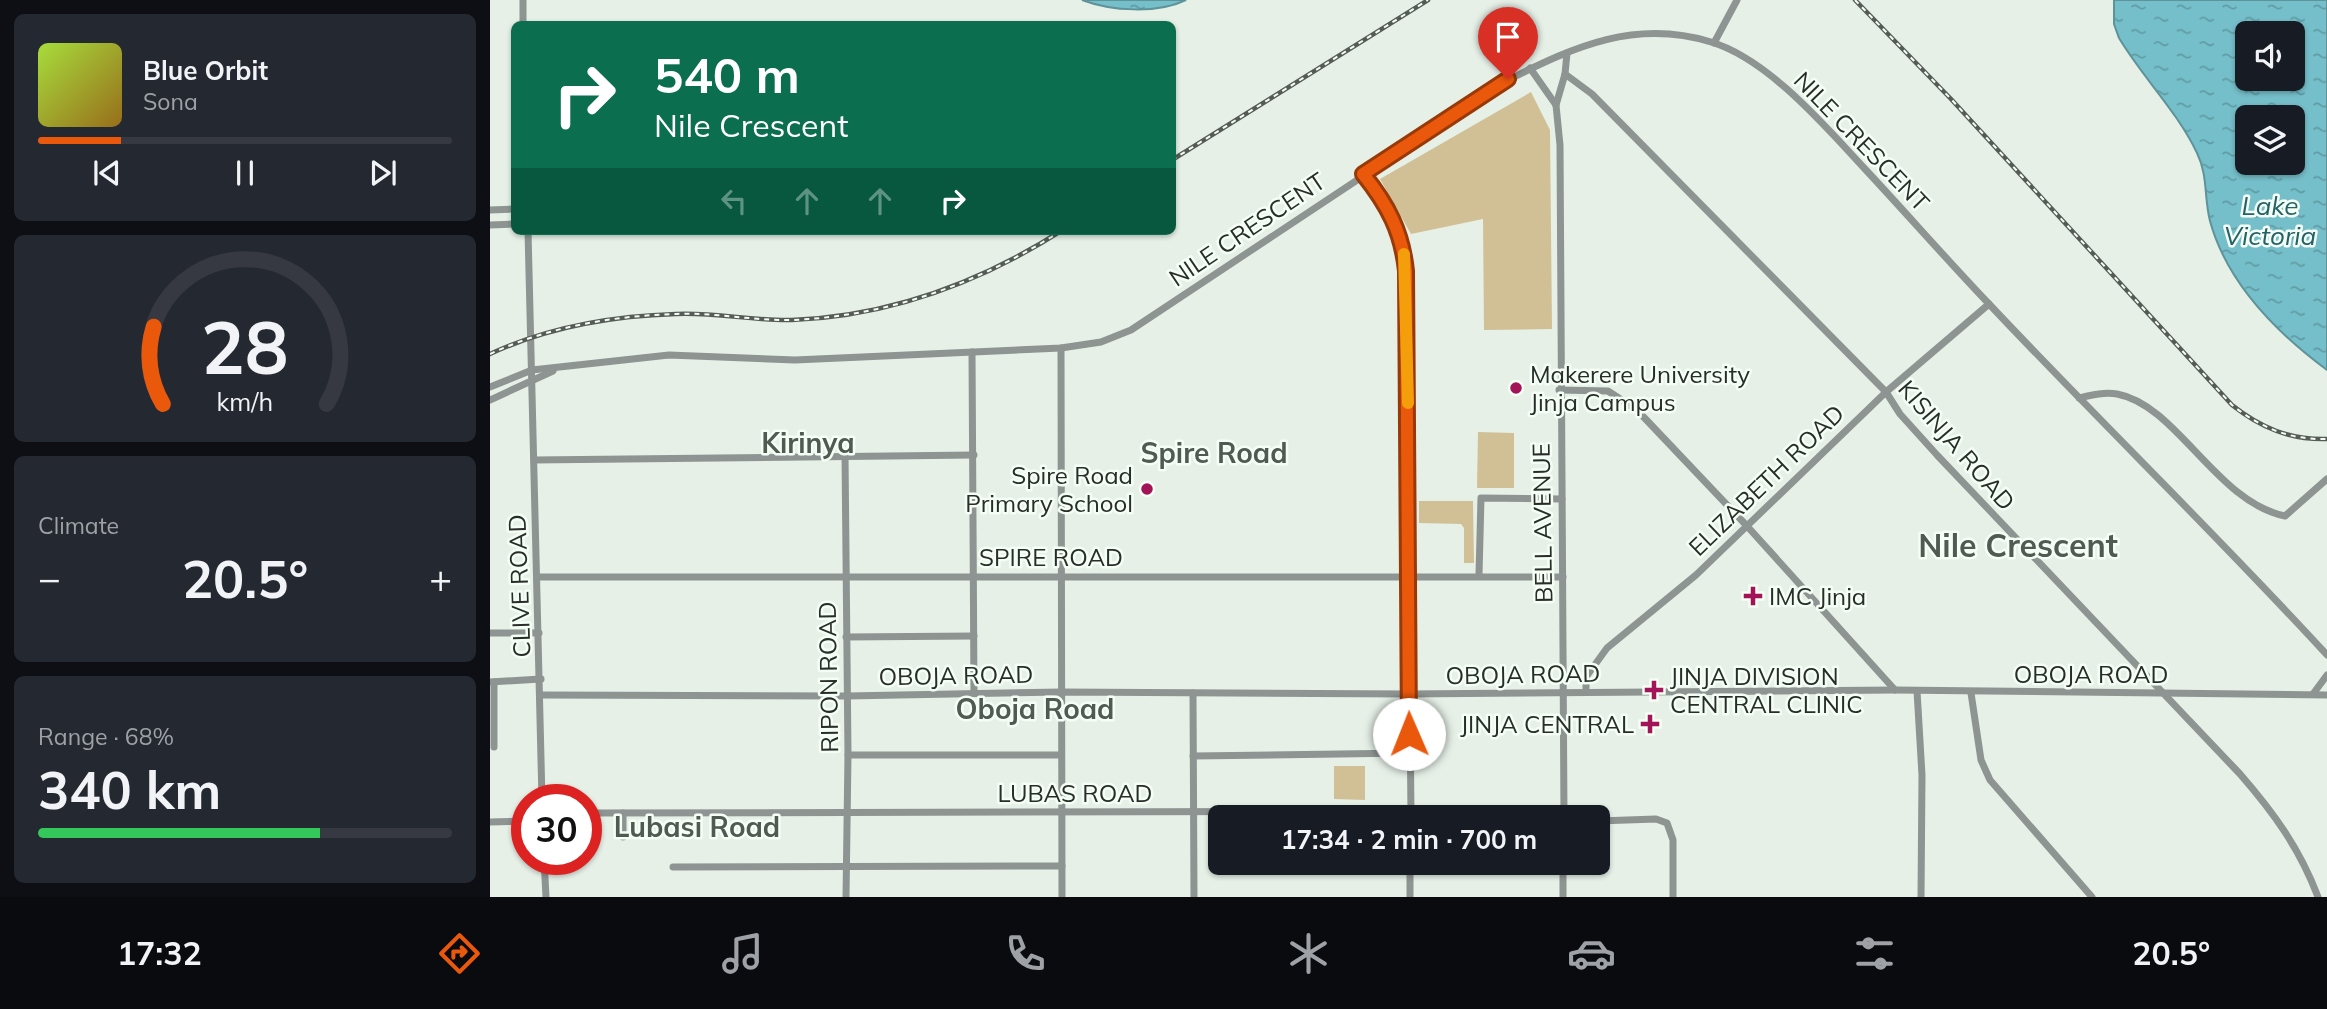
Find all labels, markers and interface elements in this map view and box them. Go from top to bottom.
pin [1478,7,1538,79]
icon: arrive [1489,18,1527,56]
map controls [2235,21,2305,175]
button: sound [2235,21,2305,91]
text: 540 m [654,44,800,105]
icon: right [539,49,630,140]
text: Blue Orbit [143,54,268,87]
street label: NILE CRESCENT [1788,65,1936,217]
text: Sona [143,87,198,116]
text: Nile Crescent [654,105,848,145]
button: layers [2235,105,2305,175]
icon: previous [88,154,126,192]
icon: pause [226,154,264,192]
icon: next [364,154,402,192]
street label: NILE CRESCENT [1163,165,1331,292]
icon: left [715,182,753,220]
icon: ahead [788,182,826,220]
icon: ahead [861,182,899,220]
icon: right [934,182,972,220]
water label: Lake Victoria [2224,189,2316,252]
text: 28 [201,302,289,393]
place label: Makerere University Jinja Campus [1530,359,1750,417]
street label: KISINJA ROAD [1892,374,2022,516]
marker: Makerere University Jinja Campus [1508,380,1524,396]
text: km/h [217,386,273,417]
street label: ELIZABETH ROAD [1682,398,1850,562]
district label: Kirinya [761,425,855,460]
district label: Spire Road [1140,435,1288,470]
street label: BELL AVENUE [1526,443,1558,603]
place label: Spire Road Primary School [965,460,1133,518]
marker: Spire Road Primary School [1139,481,1155,497]
text: Climate [38,511,119,540]
street label: CLIVE ROAD [502,514,536,658]
district label: Nile Crescent [1918,525,2118,565]
street label: SPIRE ROAD [979,542,1123,572]
text: 20.5° [182,546,308,611]
text: − [38,554,61,602]
text: + [429,554,452,602]
place label: IMC Jinja [1769,581,1866,611]
marker: IMC Jinja [1743,586,1763,606]
street label: RIPON ROAD [812,601,844,753]
street label: OBOJA ROAD [1445,658,1601,690]
street label: OBOJA ROAD [878,659,1034,691]
street label: OBOJA ROAD [2014,659,2168,689]
place label: JINJA DIVISION CENTRAL CLINIC [1670,661,1863,719]
marker: JINJA DIVISION CENTRAL CLINIC [1644,680,1664,700]
district label: Oboja Road [956,691,1114,726]
position arrow [1372,697,1446,771]
place label: JINJA CENTRAL [1460,709,1634,739]
marker: JINJA CENTRAL [1640,714,1660,734]
text: Range · 68% [38,722,174,751]
text: 340 km [38,757,221,822]
street label: LUBAS ROAD [997,778,1153,808]
speed limit sign: 30 [511,784,602,875]
district label: Lubasi Road [614,809,780,844]
text: 17:34 · 2 min · 700 m [1281,823,1537,856]
icon: directions [435,929,484,978]
icon: music [718,929,767,978]
icon: phone [1001,929,1050,978]
icon: climate [1284,929,1333,978]
icon: car [1567,929,1616,978]
icon: filters [1850,929,1899,978]
text: 17:32 [117,933,202,973]
text: 20.5° [2132,933,2210,973]

